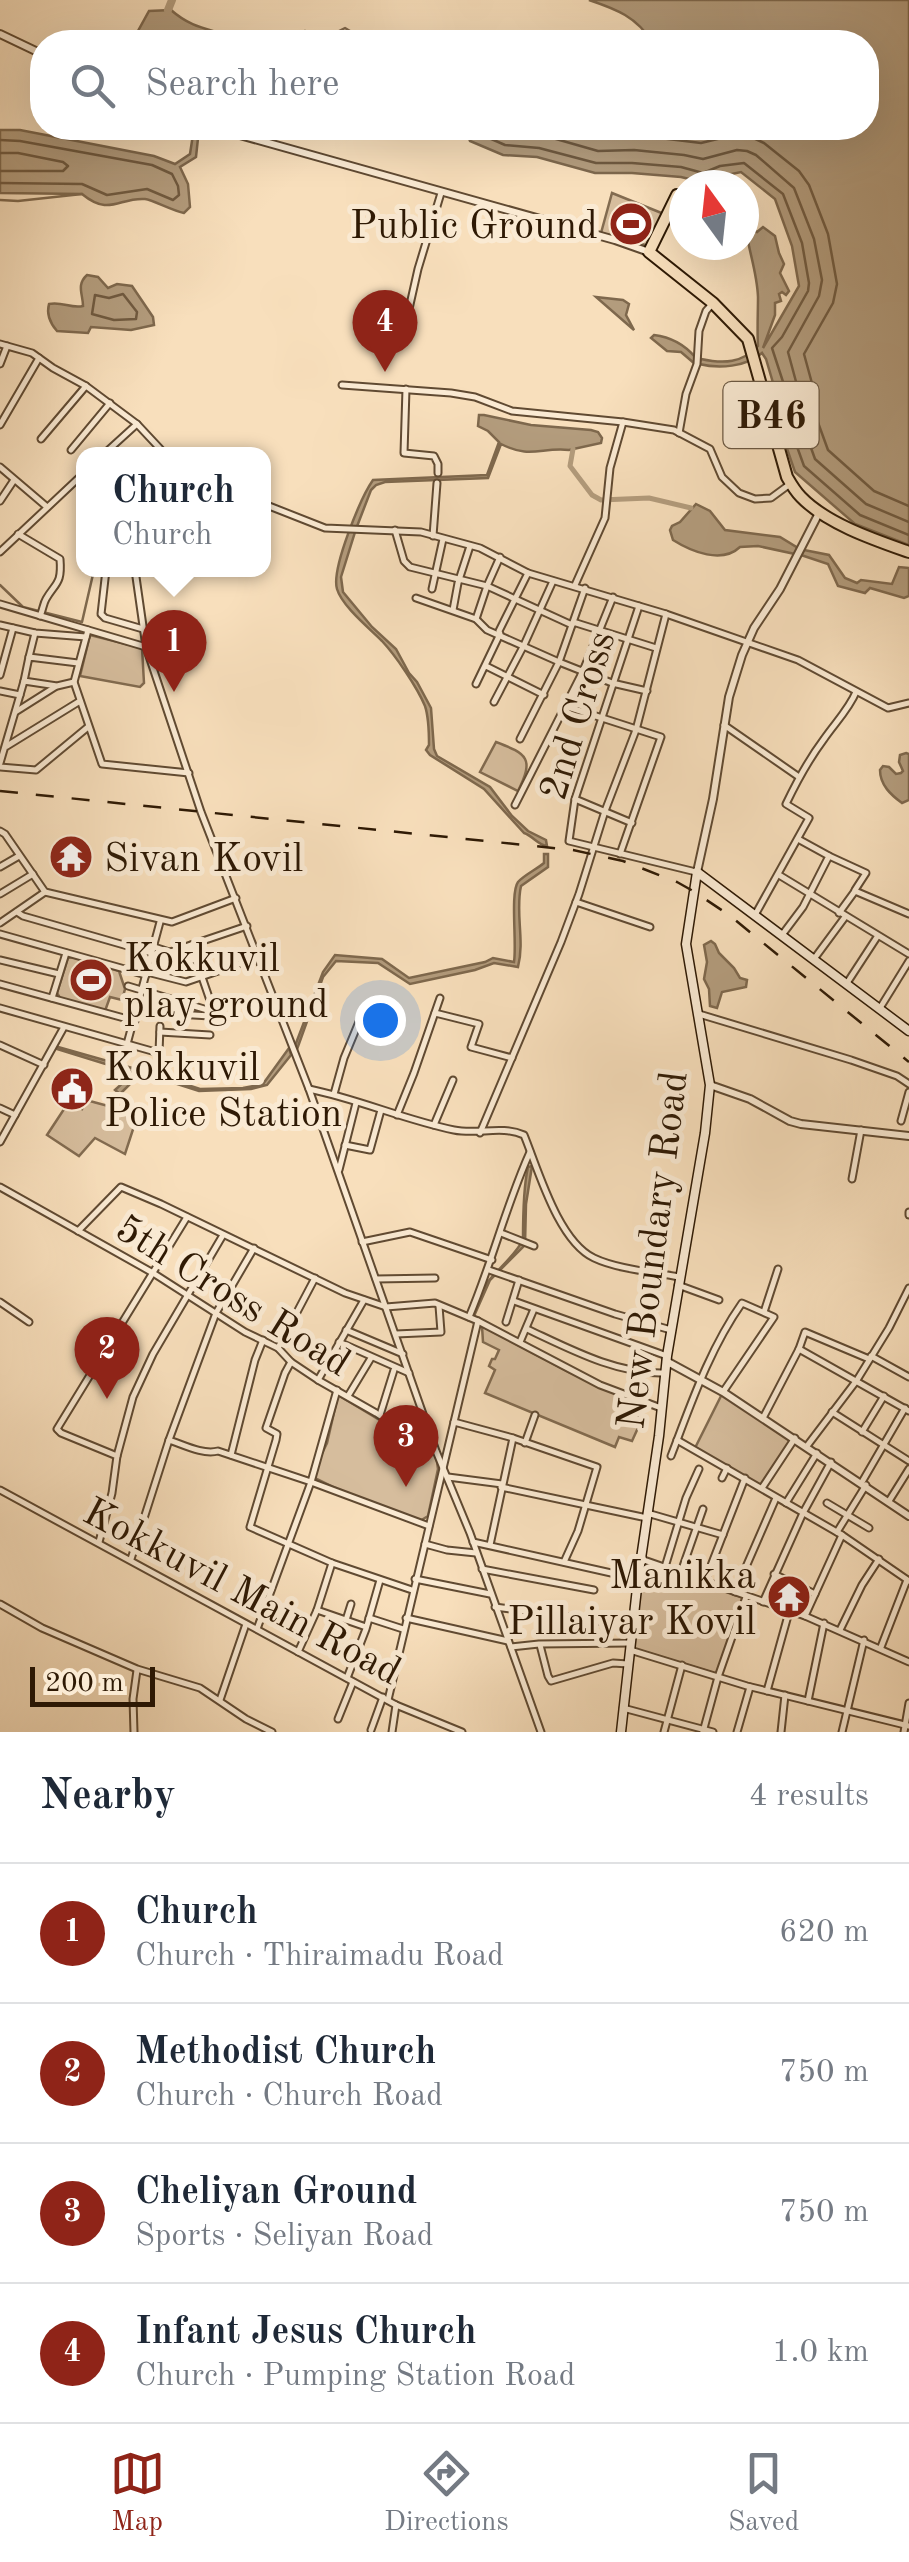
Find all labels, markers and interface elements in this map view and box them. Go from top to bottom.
search box [30,30,879,140]
icon: search [65,58,120,113]
text: Search here [145,66,340,104]
north arrow [669,170,759,260]
sports icon: Public Ground [608,201,654,247]
place label: Public Ground [350,208,598,248]
pin: 4 [352,290,418,372]
road number: B46 [724,382,818,448]
popup [76,447,271,577]
text: Church [112,473,235,511]
text: Church [112,520,213,552]
pin: 1 [142,610,206,692]
street label: 2nd Cross [535,627,624,806]
temple icon: Sivan Kovil [48,834,94,880]
place label: Sivan Kovil [104,841,303,881]
place label: Kokkuvil play ground [124,941,329,1027]
sports icon: Kokkuvil play ground [68,957,114,1003]
your location [355,995,406,1046]
place label: Kokkuvil Police Station [104,1050,342,1136]
public building icon: Kokkuvil Police Station [49,1066,95,1112]
street label: New Boundary Road [613,1069,697,1432]
street label: 5th Cross Road [108,1209,356,1385]
pin: 2 [74,1316,140,1399]
pin: 3 [374,1404,438,1487]
street label: Kokkuvil Main Road [76,1493,406,1694]
place label: Manikka Pillaiyar Kovil [507,1558,756,1644]
temple icon: Manikka Pillaiyar Kovil [766,1574,812,1620]
scale bar [30,1662,155,1706]
text: 200 m [45,1670,124,1698]
text: Nearby [40,1776,176,1818]
text: 4 results [749,1781,869,1813]
text: Church [135,1894,258,1932]
text: 1 [63,1917,82,1949]
text: 620 m [779,1917,869,1949]
text: Church · Thiraimadu Road [135,1941,504,1973]
text: Methodist Church [135,2034,436,2072]
text: 2 [63,2057,82,2089]
text: 750 m [779,2057,869,2089]
text: Church · Church Road [135,2081,443,2113]
text: Cheliyan Ground [135,2174,417,2212]
text: 3 [63,2197,82,2229]
text: 750 m [779,2197,869,2229]
text: Sports · Seliyan Road [135,2221,434,2253]
text: Infant Jesus Church [135,2314,477,2352]
text: 4 [63,2337,82,2369]
text: 1.0 km [772,2337,869,2369]
text: Church · Pumping Station Road [135,2361,575,2393]
tab: Map [110,2446,165,2541]
tab: Directions [384,2446,509,2541]
tab: Saved [728,2446,799,2541]

